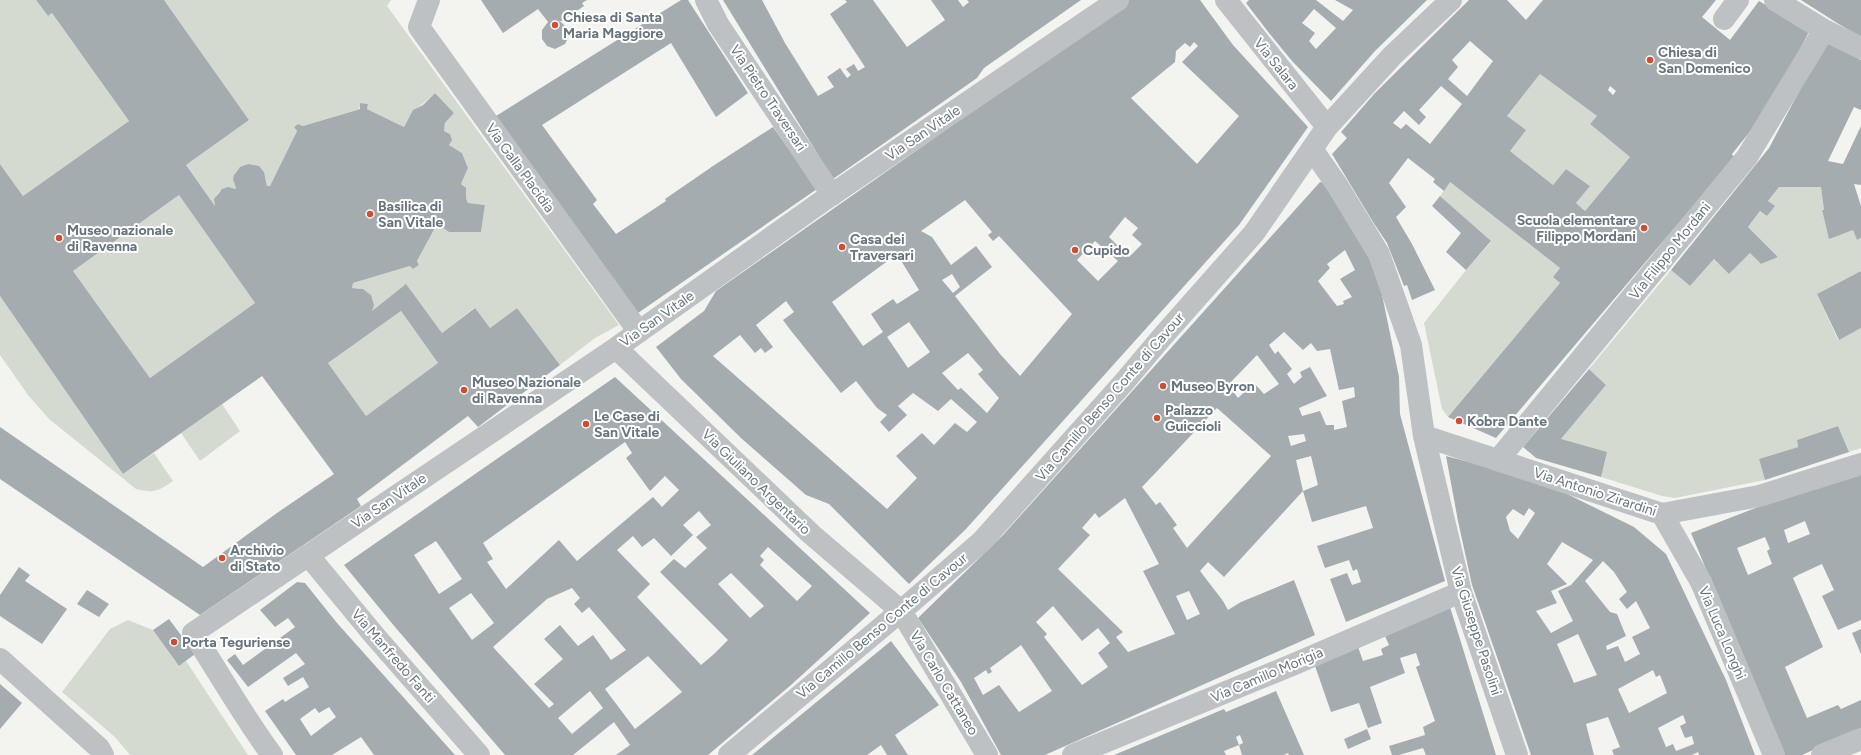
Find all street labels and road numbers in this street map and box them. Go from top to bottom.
street label: Via Salara [1250,35,1302,93]
street label: Via Pietro Traversari [726,42,810,154]
street label: Via San Vitale [882,102,964,164]
street label: Via Galla Placidia [482,120,558,216]
street label: Via Filippo Mordani [1626,199,1714,303]
street label: Via San Vitale [617,287,698,351]
street label: Via Camillo Benso Conte di Cavour [1032,309,1188,485]
street label: Via Giuliano Argentario [698,426,814,538]
street label: Via Antonio Zirardini [1531,464,1659,520]
street label: Via San Vitale [348,470,430,532]
street label: Via Camillo Benso Conte di Cavour [793,549,971,703]
street label: Via Giuseppe Pasolini [1447,565,1505,697]
street label: Via Luca Longhi [1695,584,1749,682]
street label: Via Manfredo Fanti [348,606,438,706]
street label: Via Carlo Cattaneo [906,628,982,738]
street label: Via Camillo Morigia [1208,644,1326,706]

